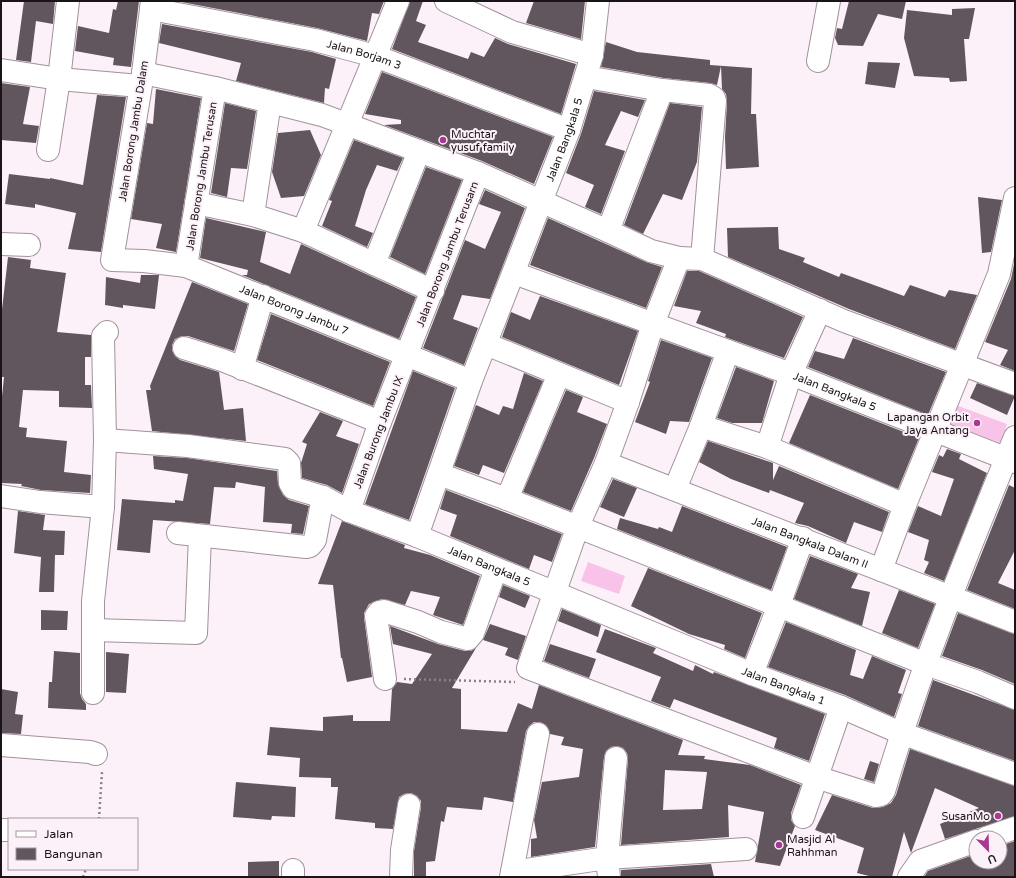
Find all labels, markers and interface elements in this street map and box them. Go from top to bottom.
street label: Jalan Borjam 3 [325,37,403,72]
street label: Jalan Borong Jambu Dalam [116,60,151,202]
street label: Jalan Bangkala 5 [544,96,586,183]
street label: Jalan Borong Jambu Terusan [183,101,220,251]
place label: Muchtar yusuf family [451,128,514,154]
marker: Muchtar yusuf family [438,135,448,145]
street label: Jalan Borong Jambu Terusarn [414,180,481,329]
street label: Jalan Borong Jambu 7 [238,282,350,338]
street label: Jalan Bangkala 5 [791,370,878,414]
street label: Jalan Burong Jambu IX [351,374,406,490]
place label: Lapangan Orbit Jaya Antang [887,411,969,437]
marker: Lapangan Orbit Jaya Antang [972,418,982,428]
street label: Jalan Bangkala Dalam II [750,514,870,571]
street label: Jalan Bangkala 5 [446,543,532,589]
street label: Jalan Bangkala 1 [740,665,827,708]
place label: SusanMo [941,810,990,823]
marker: SusanMo [993,811,1003,821]
legend [8,818,138,870]
text: Jalan [44,827,73,841]
north arrow [968,830,1008,870]
place label: Masjid Al Rahhman [787,833,837,859]
marker: Masjid Al Rahhman [774,840,784,850]
text: Bangunan [44,847,103,861]
text: U [985,851,998,866]

